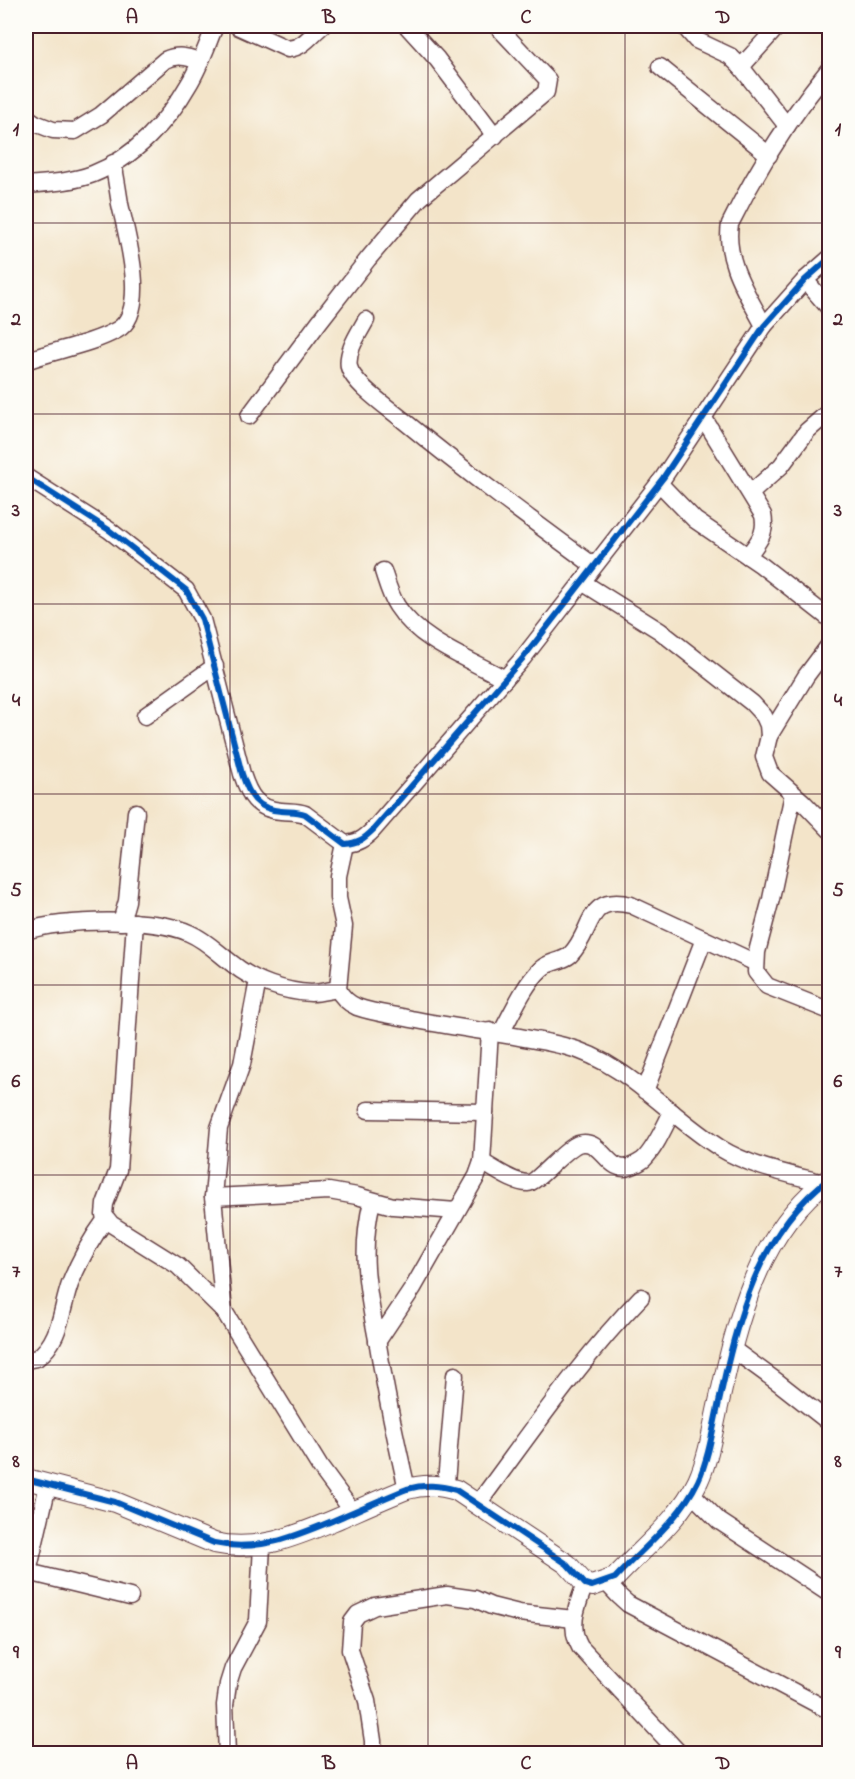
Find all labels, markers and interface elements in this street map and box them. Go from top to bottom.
text: A [126,4,138,33]
text: B [321,4,336,33]
text: C [521,4,532,33]
text: D [715,4,730,33]
text: 1 [13,116,20,145]
text: 1 [835,116,842,145]
text: 2 [10,306,21,335]
text: 2 [832,306,843,335]
text: 3 [11,497,20,526]
text: 3 [833,497,842,526]
text: 4 [12,687,21,716]
text: 4 [834,687,843,716]
text: 5 [10,877,22,906]
text: 5 [832,877,844,906]
text: 6 [12,1068,21,1097]
text: 6 [834,1068,843,1097]
text: 7 [12,1258,21,1287]
text: 7 [834,1258,843,1287]
text: 8 [11,1448,20,1477]
text: 8 [833,1448,842,1477]
text: 9 [12,1639,20,1668]
text: 9 [834,1639,842,1668]
text: A [126,1750,138,1779]
text: B [321,1750,336,1779]
text: C [521,1750,532,1779]
text: D [715,1750,730,1779]

